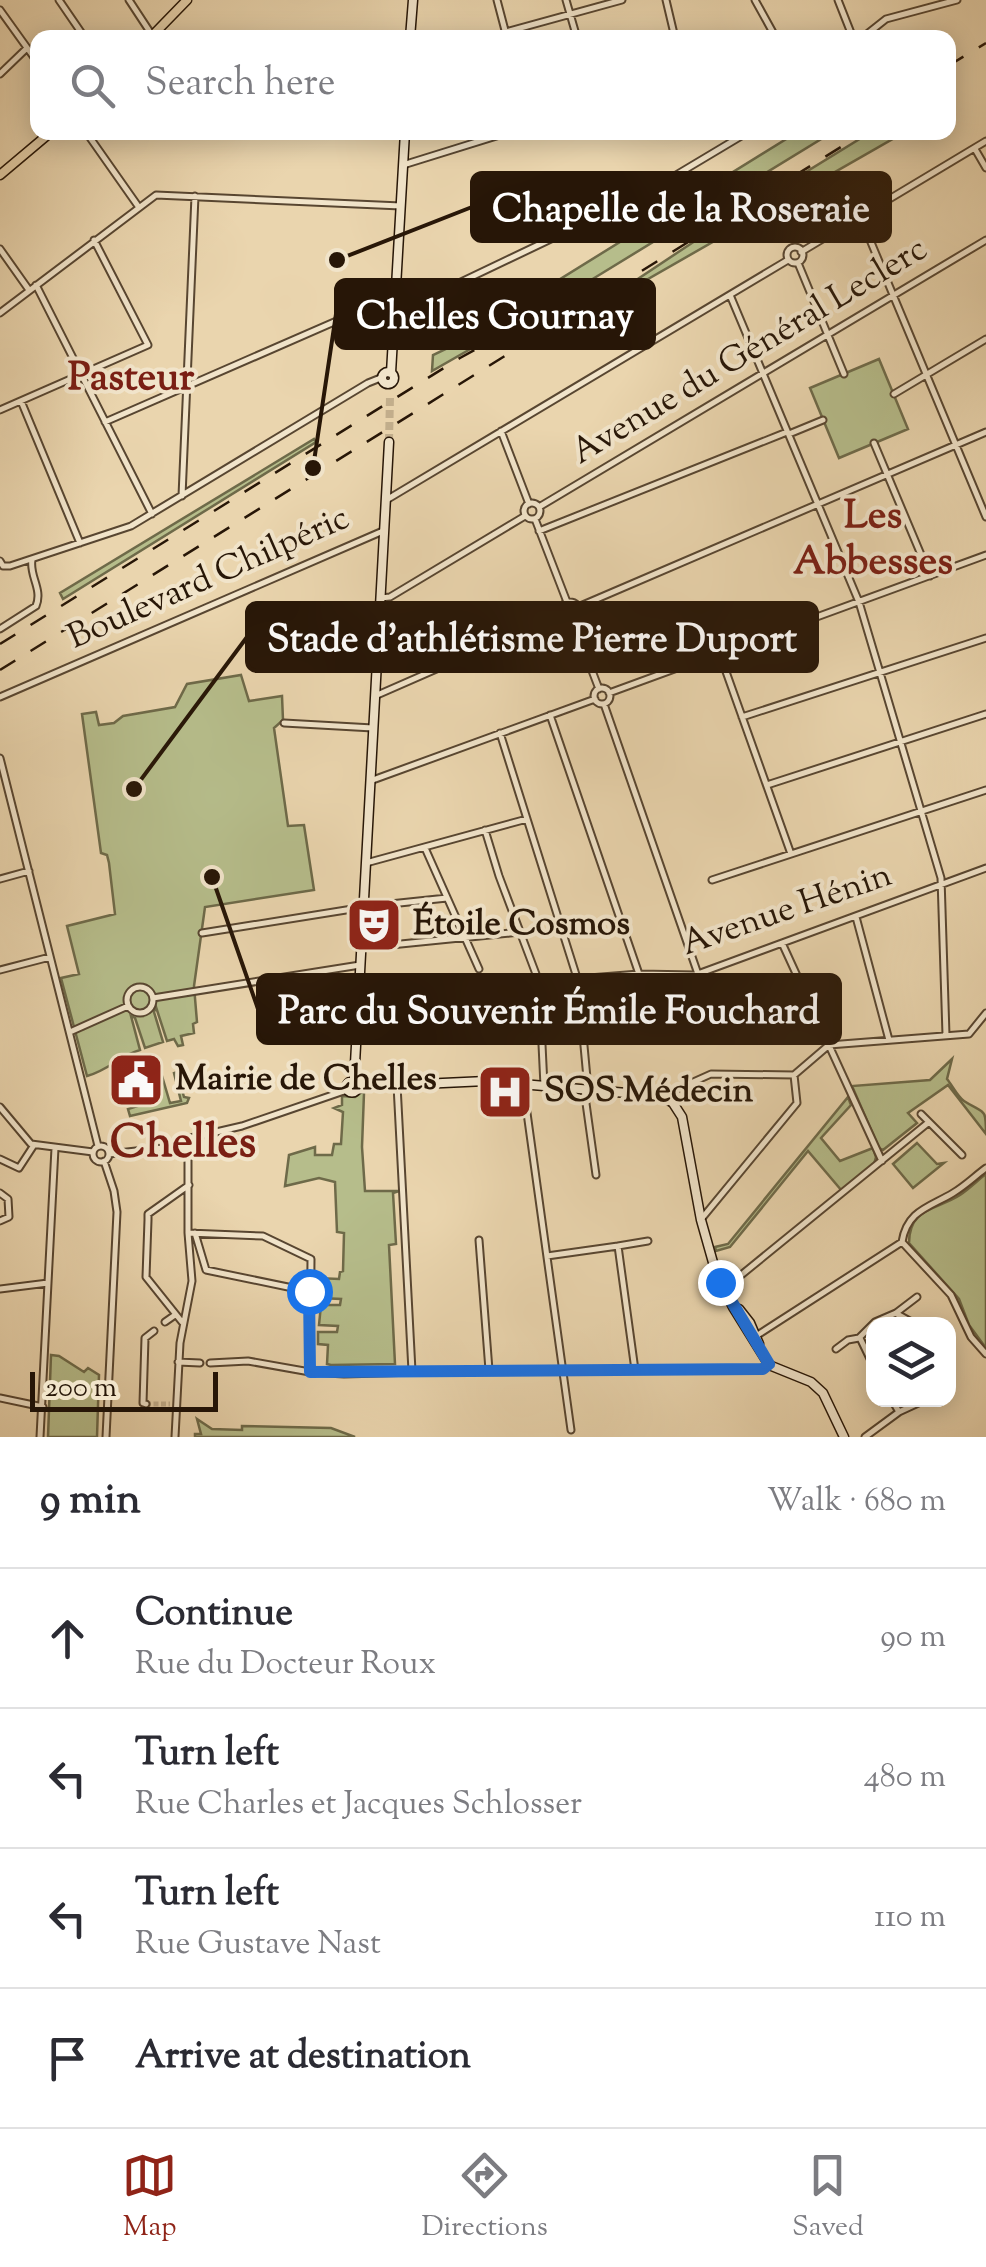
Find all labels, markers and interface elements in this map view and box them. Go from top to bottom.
search box [30,30,956,140]
icon: search [65,58,120,113]
text: Search here [145,58,336,112]
callout: Chapelle de la Roseraie [472,173,890,241]
text: Chapelle de la Roseraie [492,185,870,239]
street label: Avenue du Général Leclerc [562,225,938,479]
callout: Chelles Gournay [336,280,654,348]
text: Chelles Gournay [356,292,634,346]
district label: Pasteur [68,351,195,408]
district label: Les Abbesses [793,489,953,592]
street label: Boulevard Chilpéric [60,494,358,664]
callout: Stade d'athlétisme Pierre Duport [247,603,817,671]
text: Stade d'athlétisme Pierre Duport [267,615,797,669]
street label: Avenue Hénin [675,851,899,971]
theatre icon: Étoile Cosmos [344,895,404,955]
place label: Étoile Cosmos [413,900,630,951]
callout: Parc du Souvenir Émile Fouchard [258,975,840,1043]
text: Parc du Souvenir Émile Fouchard [278,985,821,1041]
public building icon: Mairie de Chelles [106,1050,166,1110]
place label: Mairie de Chelles [175,1055,437,1106]
hospital icon: SOS Médecin [475,1062,535,1122]
place label: SOS Médecin [544,1067,753,1118]
district label: Chelles [110,1113,256,1178]
route end [698,1260,744,1306]
route start [287,1269,333,1315]
map controls [866,1317,956,1407]
button: layers [866,1317,956,1407]
scale bar [30,1367,218,1412]
text: 200 m [45,1369,117,1409]
text: 9 min [40,1472,141,1532]
text: Walk · 680 m [767,1479,946,1525]
text: Continue [135,1588,293,1642]
icon: ahead [40,1611,95,1666]
text: 90 m [880,1615,946,1661]
text: Rue du Docteur Roux [135,1642,436,1688]
text: Turn left [135,1728,279,1782]
icon: left [40,1751,95,1806]
text: 480 m [864,1755,946,1801]
text: Rue Charles et Jacques Schlosser [135,1782,582,1828]
text: Turn left [135,1868,279,1922]
icon: left [40,1891,95,1946]
text: 110 m [874,1895,946,1941]
text: Rue Gustave Nast [135,1922,381,1968]
icon: arrive [40,2031,95,2086]
text: Arrive at destination [135,2031,471,2085]
tab: Map [122,2148,177,2248]
tab: Directions [421,2148,548,2248]
tab: Saved [792,2148,864,2248]

